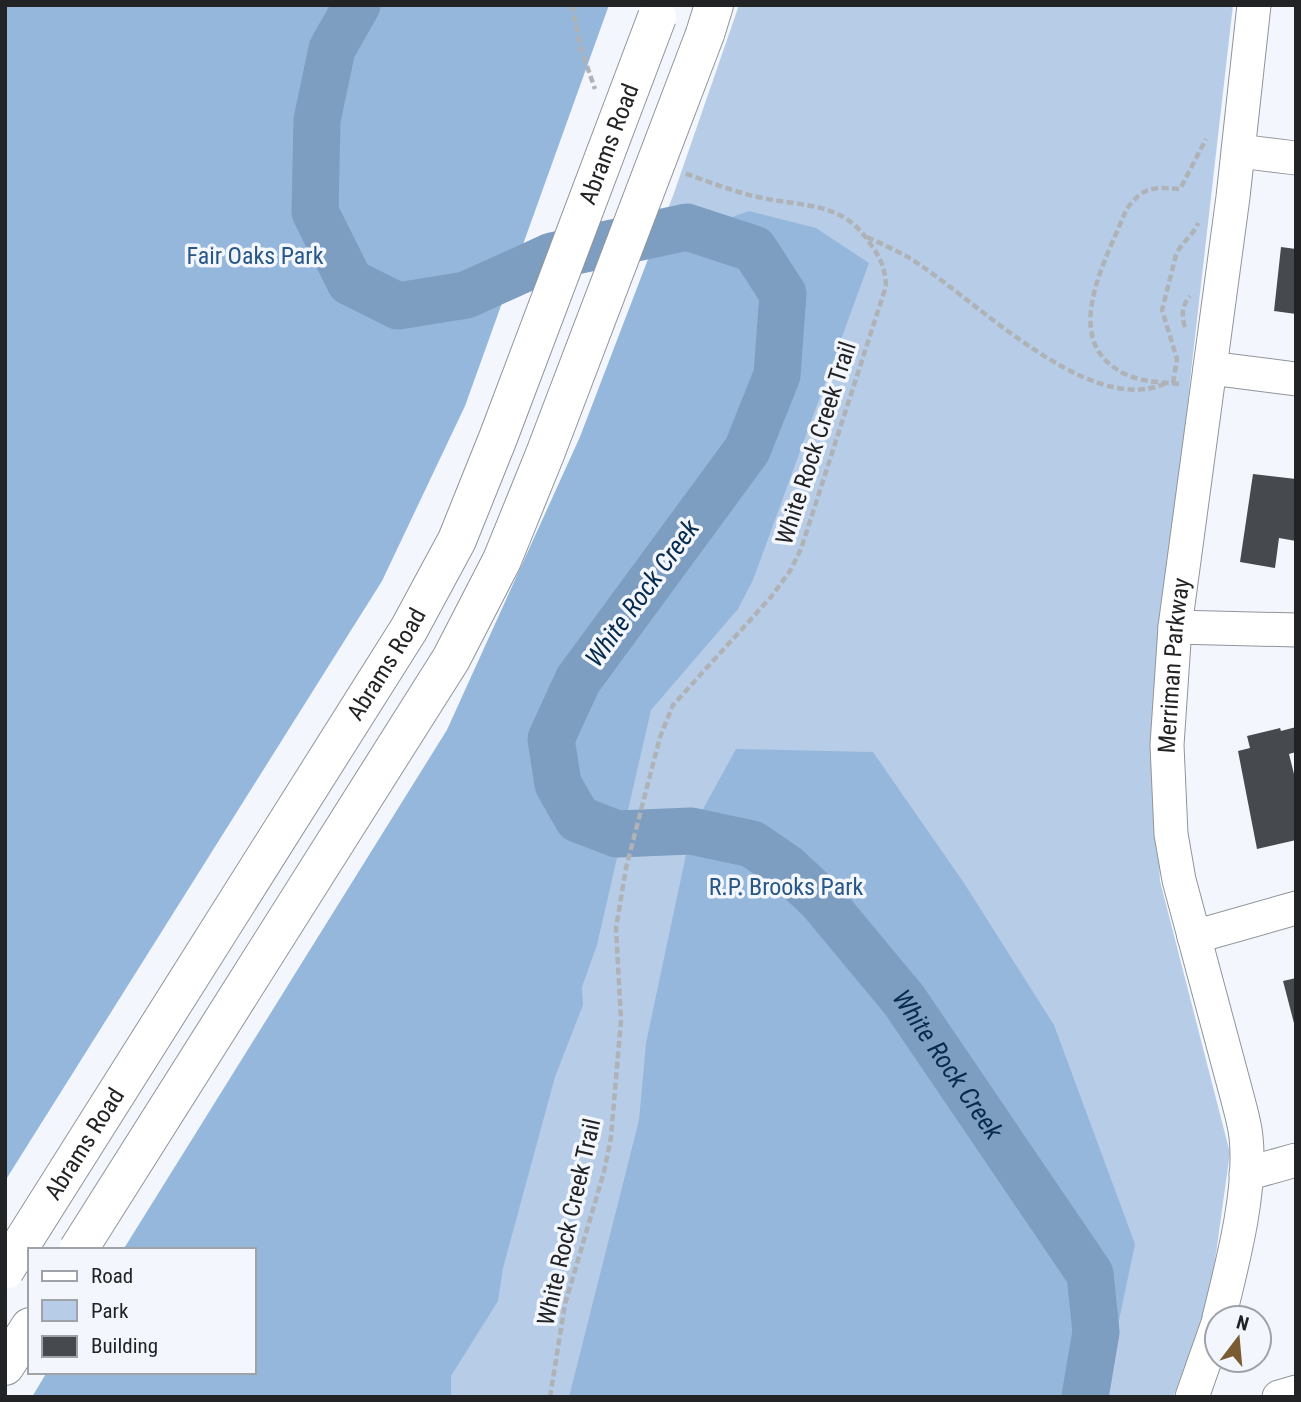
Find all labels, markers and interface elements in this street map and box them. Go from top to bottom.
street label: Abrams Road [574,80,645,208]
park label: Fair Oaks Park [187,242,324,270]
street label: White Rock Creek Trail [770,338,862,548]
water label: White Rock Creek [579,513,706,672]
street label: Merriman Parkway [1152,576,1195,754]
street label: Abrams Road [341,603,432,725]
park label: R.P. Brooks Park [709,873,864,901]
water label: White Rock Creek [886,984,1009,1146]
street label: Abrams Road [39,1083,130,1205]
street label: White Rock Creek Trail [532,1116,606,1328]
legend [28,1248,256,1374]
text: Road [91,1264,133,1288]
text: Park [91,1299,129,1323]
north arrow [1203,1304,1273,1374]
text: N [1234,1310,1251,1336]
text: Building [91,1334,158,1358]

